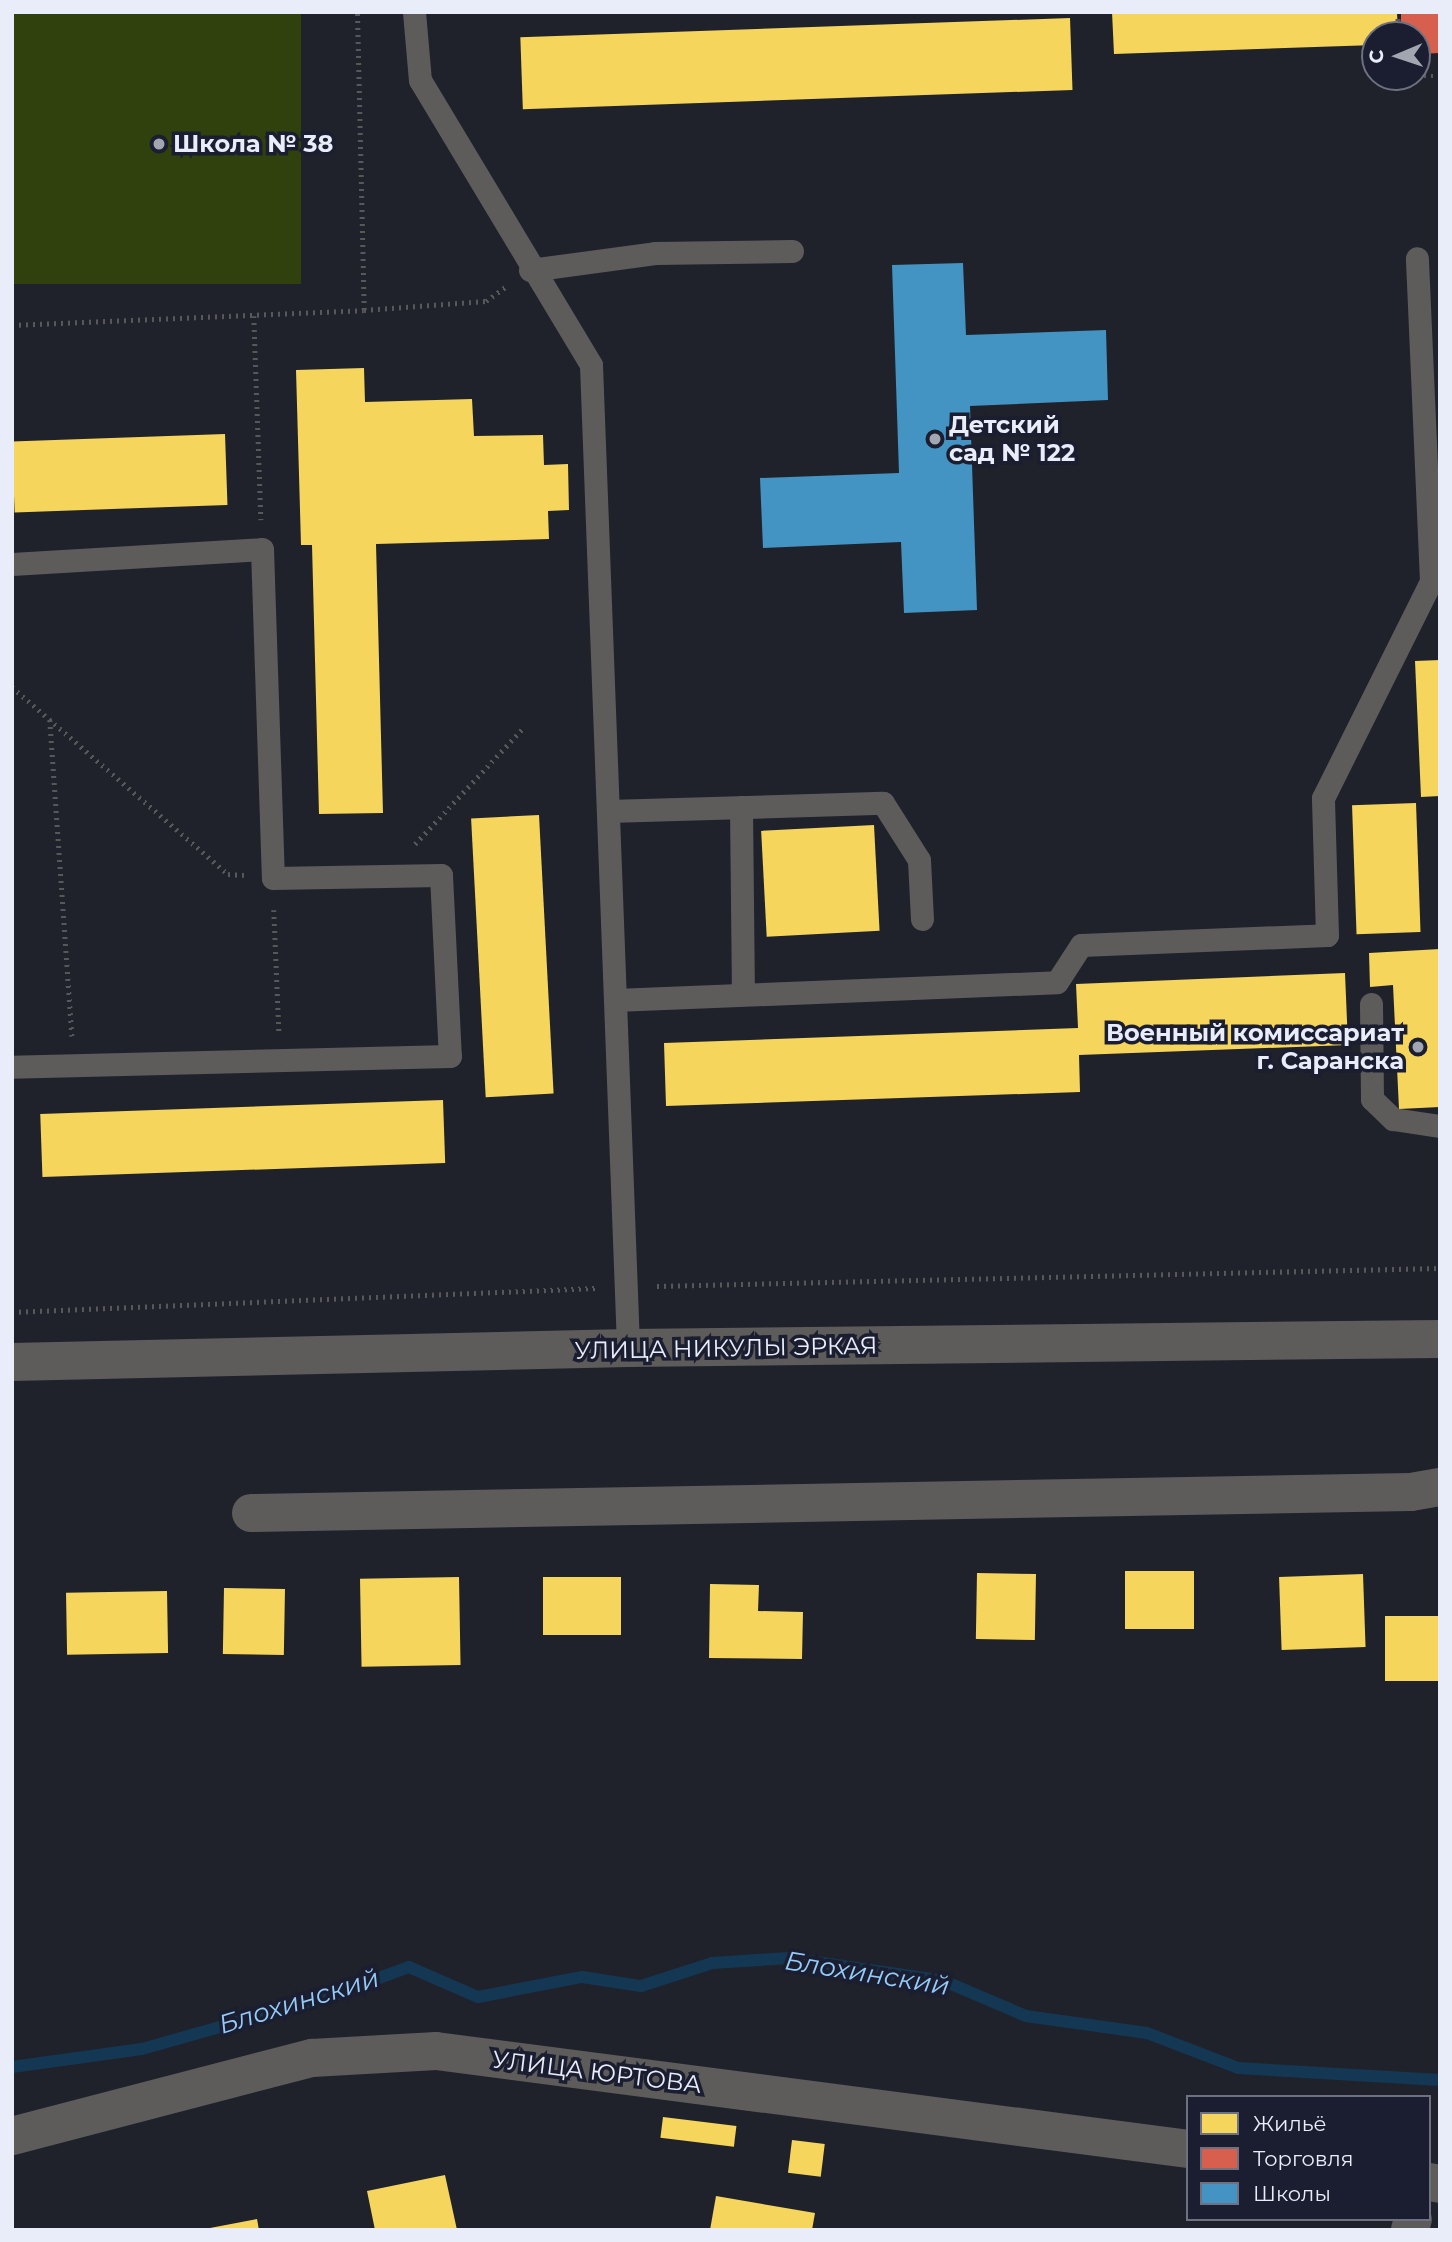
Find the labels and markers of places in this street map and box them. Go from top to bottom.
place label: Школа № 38 [173,130,333,158]
marker: Школа № 38 [151,136,167,152]
place label: Детский сад № 122 [949,411,1075,467]
marker: Детский сад № 122 [927,431,943,447]
place label: Военный комиссариат г. Саранска [1106,1019,1404,1075]
marker: Военный комиссариат г. Саранска [1410,1039,1426,1055]

